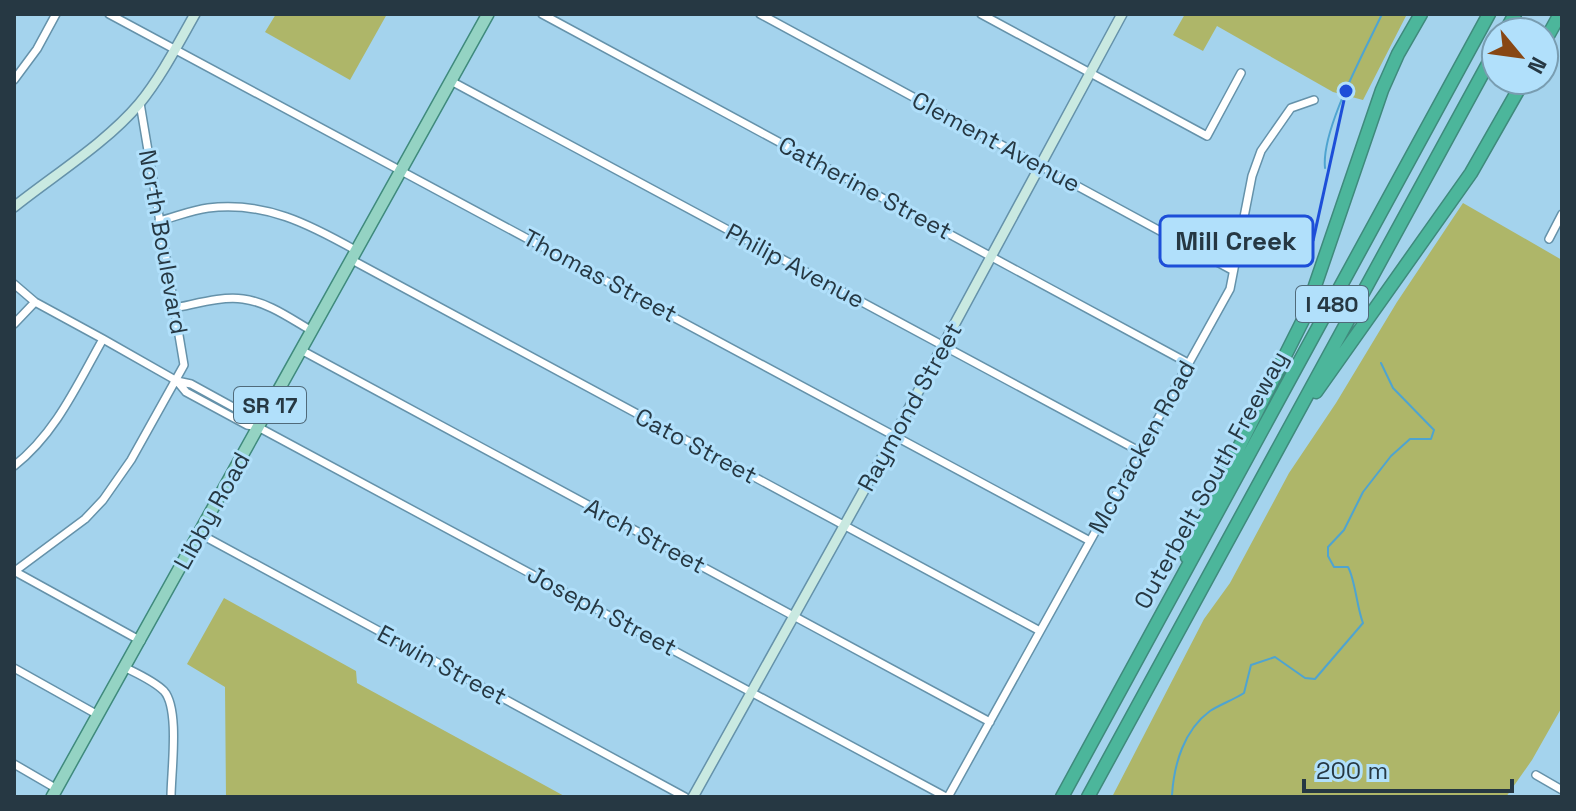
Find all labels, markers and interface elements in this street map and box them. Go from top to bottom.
north arrow [1480,16,1560,96]
text: N [1522,52,1553,79]
street label: Clement Avenue [907,84,1086,199]
street label: Catherine Street [773,129,957,246]
street label: North Boulevard [132,147,195,337]
street label: Philip Avenue [720,216,870,315]
callout: Mill Creek [1160,216,1313,266]
street label: Thomas Street [518,222,683,329]
text: Mill Creek [1175,224,1297,258]
road number: I 480 [1296,286,1368,322]
street label: Raymond Street [850,317,969,497]
street label: Outerbelt South Freeway [1127,345,1295,614]
street label: McCracken Road [1081,355,1202,539]
road number: SR 17 [234,387,306,423]
street label: Cato Street [630,401,762,491]
street label: Libby Road [167,447,257,575]
street label: Arch Street [580,491,711,580]
street label: Joseph Street [522,558,682,663]
street label: Erwin Street [372,618,512,712]
scale bar [1304,743,1512,793]
text: 200 m [1316,755,1388,786]

